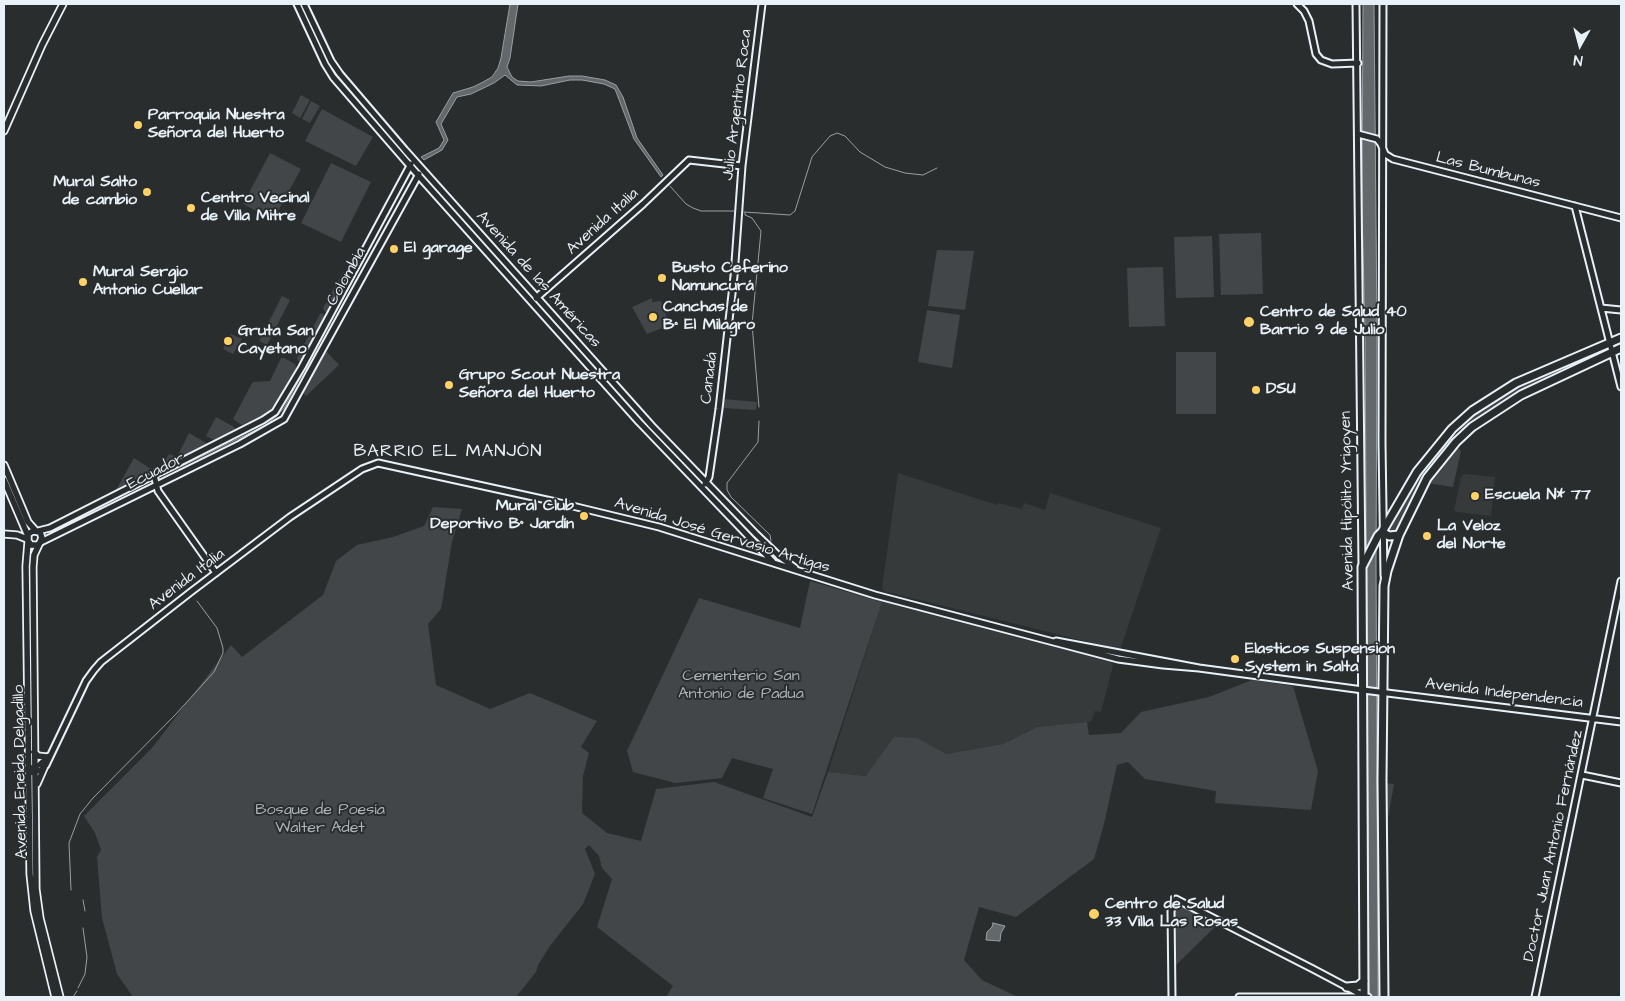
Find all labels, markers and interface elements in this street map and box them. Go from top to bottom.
north arrow [1555,20,1605,70]
street label: Julio Argentino Roca [719,28,757,182]
text: N [1573,49,1584,70]
place label: Parroquia Nuestra Señora del Huerto [148,106,285,144]
marker: Parroquia Nuestra Señora del Huerto [132,119,144,131]
street label: Las Bumbunas [1434,149,1542,193]
place label: Mural Salto de cambio [53,173,137,211]
street label: Avenida Italia [563,185,643,259]
marker: Mural Salto de cambio [141,186,153,198]
place label: Centro Vecinal de Villa Mitre [201,189,310,227]
marker: Centro Vecinal de Villa Mitre [185,202,197,214]
street label: Avenida de las Américas [471,208,605,352]
place label: El garage [404,239,473,259]
marker: El garage [388,243,400,255]
street label: Colombia [323,244,371,310]
place label: Busto Ceferino Namuncurá [672,259,788,297]
place label: Mural Sergio Antonio Cuellar [93,263,203,301]
marker: Busto Ceferino Namuncurá [656,272,668,284]
marker: Mural Sergio Antonio Cuellar [77,276,89,288]
place label: Canchas de B° El Milagro [663,298,755,336]
place label: Centro de Salud 40 Barrio 9 de Julio [1260,303,1407,341]
marker: Canchas de B° El Milagro [647,311,659,323]
marker: Centro de Salud 40 Barrio 9 de Julio [1242,315,1256,329]
place label: Gruta San Cayetano [238,322,313,360]
marker: Gruta San Cayetano [222,335,234,347]
street label: Canadá [697,351,723,405]
place label: Grupo Scout Nuestra Señora del Huerto [459,366,620,404]
marker: Grupo Scout Nuestra Señora del Huerto [443,379,455,391]
place label: DSU [1266,380,1296,400]
marker: DSU [1250,384,1262,396]
street label: Avenida Hipólito Yrigoyen [1337,411,1359,591]
district label: BARRIO EL MANJÓN [352,441,544,463]
street label: Ecuador [124,449,188,495]
place label: Escuela N* 77 [1485,486,1591,506]
marker: Escuela N* 77 [1469,490,1481,502]
street label: Avenida José Gervasio Artigas [612,494,832,578]
place label: Mural Club Deportivo B° Jardín [430,497,574,535]
marker: Mural Club Deportivo B° Jardín [578,510,590,522]
place label: La Veloz del Norte [1437,517,1506,555]
marker: La Veloz del Norte [1421,530,1433,542]
street label: Avenida Italia [145,545,229,615]
place label: Elasticos Suspension System in Salta [1245,640,1395,678]
marker: Elasticos Suspension System in Salta [1229,653,1241,665]
park label: Cementerio San Antonio de Padua [678,667,804,705]
street label: Avenida Independencia [1424,675,1584,713]
street label: Avenida Eneida Delgadillo [10,685,32,859]
street label: Doctor Juan Antonio Fernández [1520,728,1588,964]
park label: Bosque de Poesía Walter Adet [255,801,385,839]
place label: Centro de Salud 33 Villa Las Rosas [1105,895,1238,933]
marker: Centro de Salud 33 Villa Las Rosas [1087,907,1101,921]

